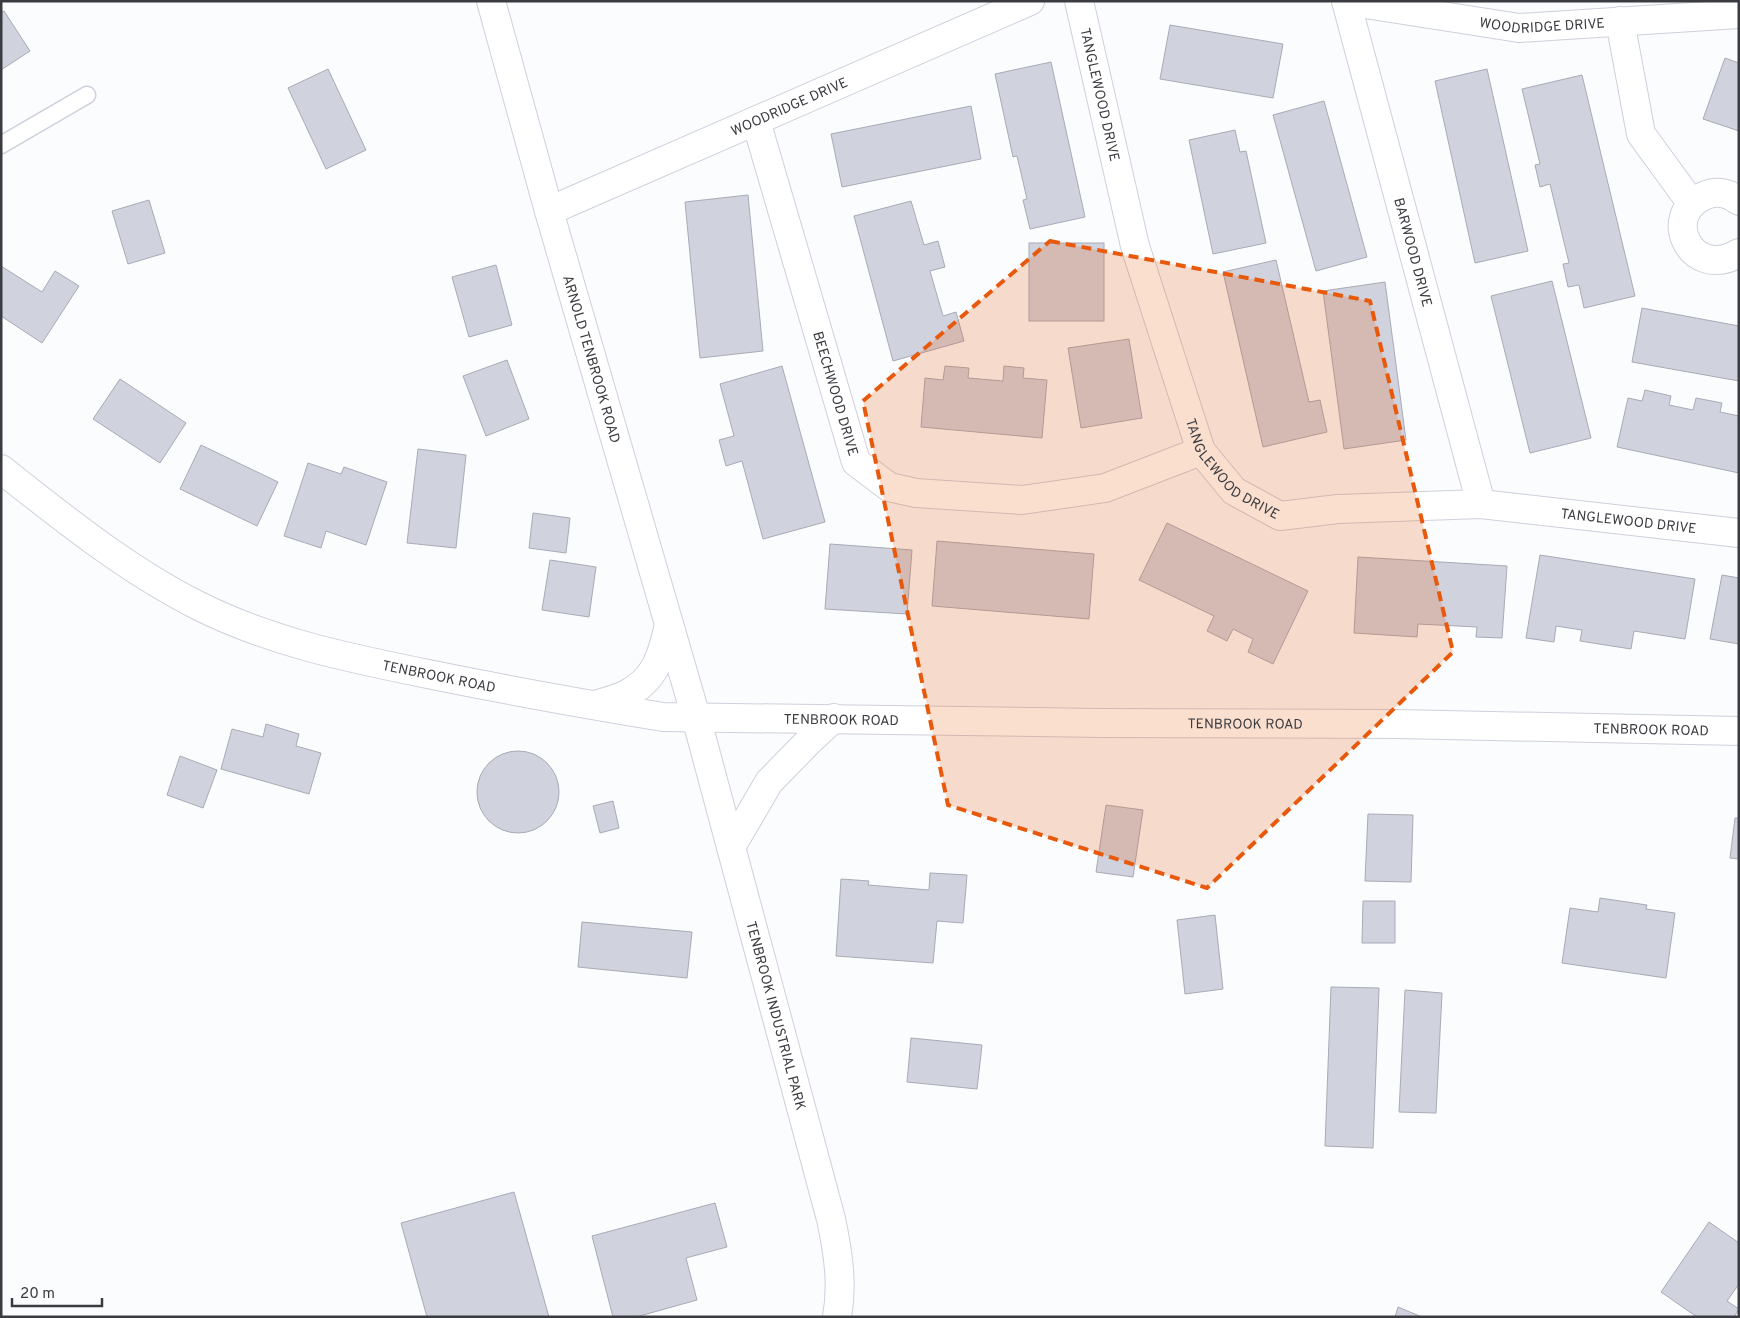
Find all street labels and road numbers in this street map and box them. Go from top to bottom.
street label: WOODRIDGE DRIVE [1478,15,1605,38]
street label: TANGLEWOOD DRIVE [1075,27,1122,163]
street label: WOODRIDGE DRIVE [729,75,851,140]
street label: BARWOOD DRIVE [1389,196,1435,309]
street label: ARNOLD TENBROOK ROAD [558,273,623,445]
street label: BEECHWOOD DRIVE [808,330,861,458]
street label: TANGLEWOOD DRIVE [1181,417,1282,524]
street label: TANGLEWOOD DRIVE [1560,506,1697,538]
street label: TENBROOK ROAD [380,658,497,697]
street label: TENBROOK ROAD [783,712,899,730]
street label: TENBROOK ROAD [1187,716,1303,734]
street label: TENBROOK ROAD [1593,721,1709,740]
street label: TENBROOK INDUSTRIAL PARK [741,920,808,1112]

